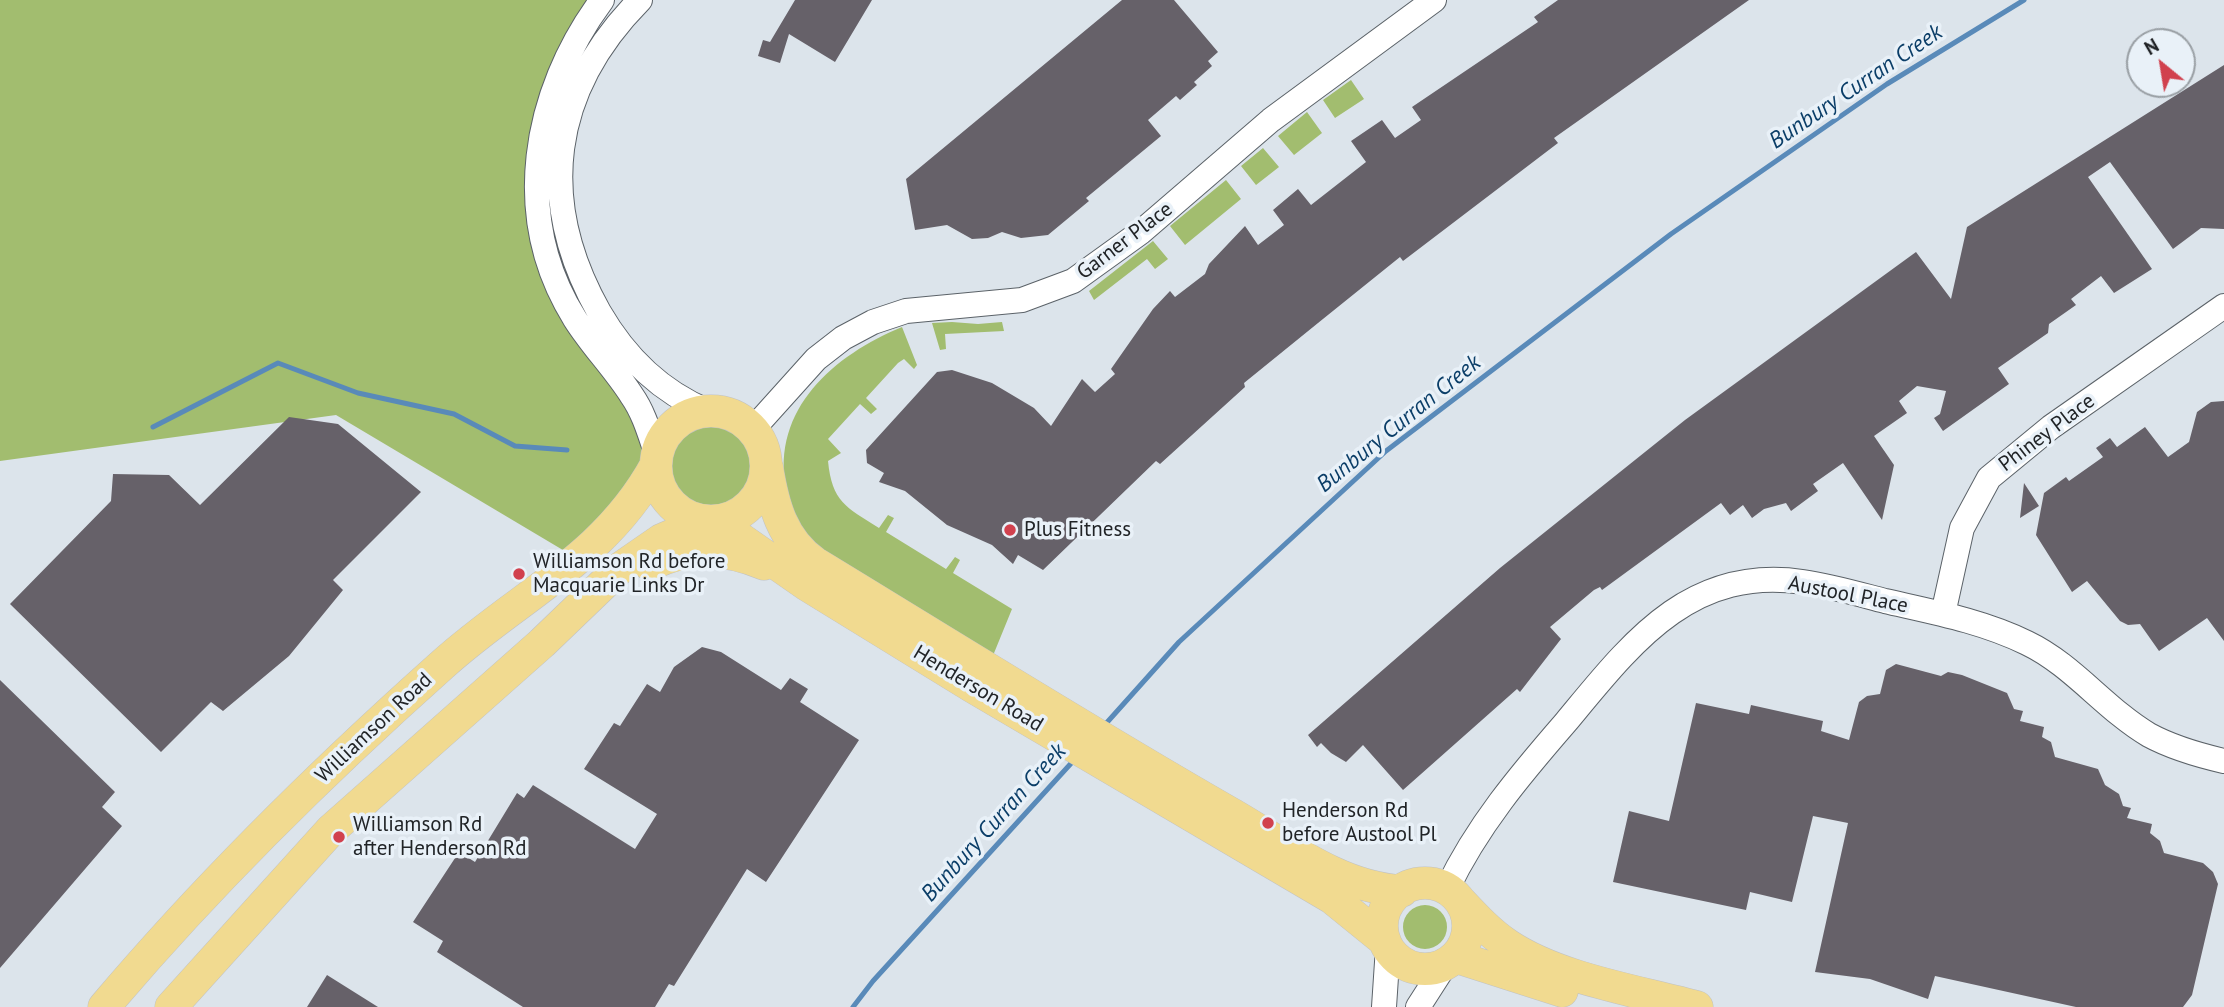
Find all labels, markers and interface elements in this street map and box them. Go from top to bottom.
water label: Bunbury Curran Creek [1764,19,1948,155]
north arrow [2126,28,2196,98]
text: N [2140,33,2163,60]
street label: Garner Place [1072,197,1178,285]
water label: Bunbury Curran Creek [1311,349,1487,499]
street label: Phiney Place [1994,389,2100,477]
place label: Plus Fitness [1024,517,1131,543]
marker: Plus Fitness [1002,522,1018,538]
place label: Williamson Rd before Macquarie Links Dr [533,549,726,599]
marker: Williamson Rd before Macquarie Links Dr [511,566,527,582]
street label: Austool Place [1786,571,1910,619]
street label: Henderson Road [908,640,1048,738]
street label: Williamson Road [311,668,437,788]
water label: Bunbury Curran Creek [916,738,1072,908]
place label: Henderson Rd before Austool Pl [1282,798,1437,848]
place label: Williamson Rd after Henderson Rd [353,812,526,862]
marker: Henderson Rd before Austool Pl [1260,815,1276,831]
marker: Williamson Rd after Henderson Rd [331,829,347,845]

